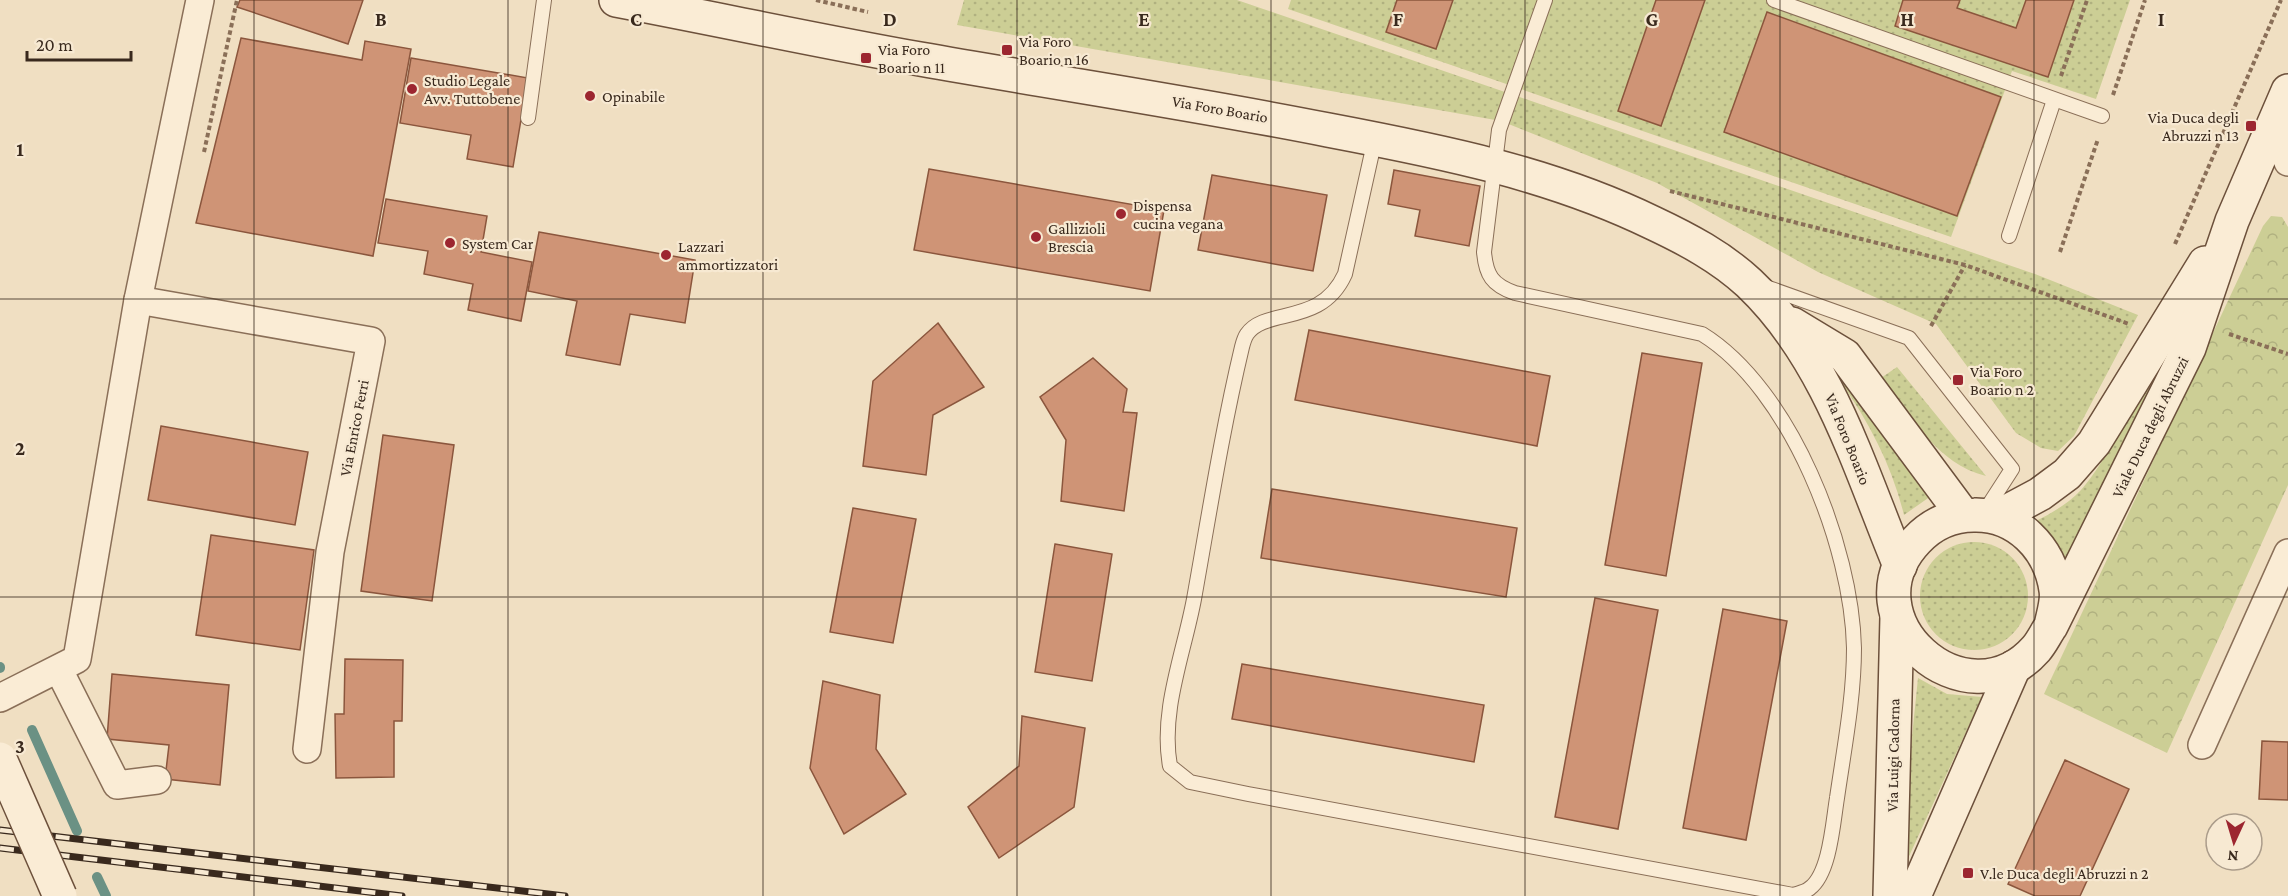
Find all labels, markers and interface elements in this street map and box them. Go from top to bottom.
text: B [375,8,387,30]
text: C [630,8,642,30]
text: D [883,8,897,30]
text: E [1138,8,1150,30]
text: F [1393,8,1404,30]
text: G [1646,8,1659,30]
text: H [1900,8,1914,30]
text: I [2158,8,2165,30]
scale bar [27,24,130,62]
place label: Via Foro Boario n 16 [1019,33,1089,68]
text: 20 m [36,35,73,55]
place label: Via Foro Boario n 11 [878,41,945,76]
marker: Via Foro Boario n 16 [1000,43,1014,57]
marker: Via Foro Boario n 11 [859,51,873,65]
place label: Studio Legale Avv. Tuttobene [424,72,520,107]
marker: Studio Legale Avv. Tuttobene [405,82,419,96]
place label: Opinabile [602,88,665,106]
marker: Opinabile [583,89,597,103]
street label: Via Foro Boario [1171,92,1269,126]
place label: Via Duca degli Abruzzi n 13 [2148,109,2239,144]
marker: Via Duca degli Abruzzi n 13 [2244,119,2258,133]
text: 1 [16,138,24,160]
place label: Dispensa cucina vegana [1133,197,1224,233]
marker: Dispensa cucina vegana [1114,207,1128,221]
place label: Gallizioli Brescia [1048,220,1105,255]
marker: Gallizioli Brescia [1029,230,1043,244]
place label: System Car [462,235,534,253]
marker: System Car [443,236,457,250]
place label: Lazzari ammortizzatori [678,238,778,273]
marker: Lazzari ammortizzatori [659,248,673,262]
street label: Viale Duca degli Abruzzi [2108,354,2192,501]
place label: Via Foro Boario n 2 [1970,363,2035,398]
marker: Via Foro Boario n 2 [1951,373,1965,387]
street label: Via Enrico Ferri [336,378,372,478]
street label: Via Foro Boario [1822,391,1874,487]
text: 2 [15,437,25,459]
street label: Via Luigi Cadorna [1884,697,1904,812]
text: 3 [15,735,25,757]
north arrow [2204,812,2264,872]
text: N [2227,848,2239,865]
place label: V.le Duca degli Abruzzi n 2 [1980,865,2149,883]
marker: V.le Duca degli Abruzzi n 2 [1961,866,1975,880]

